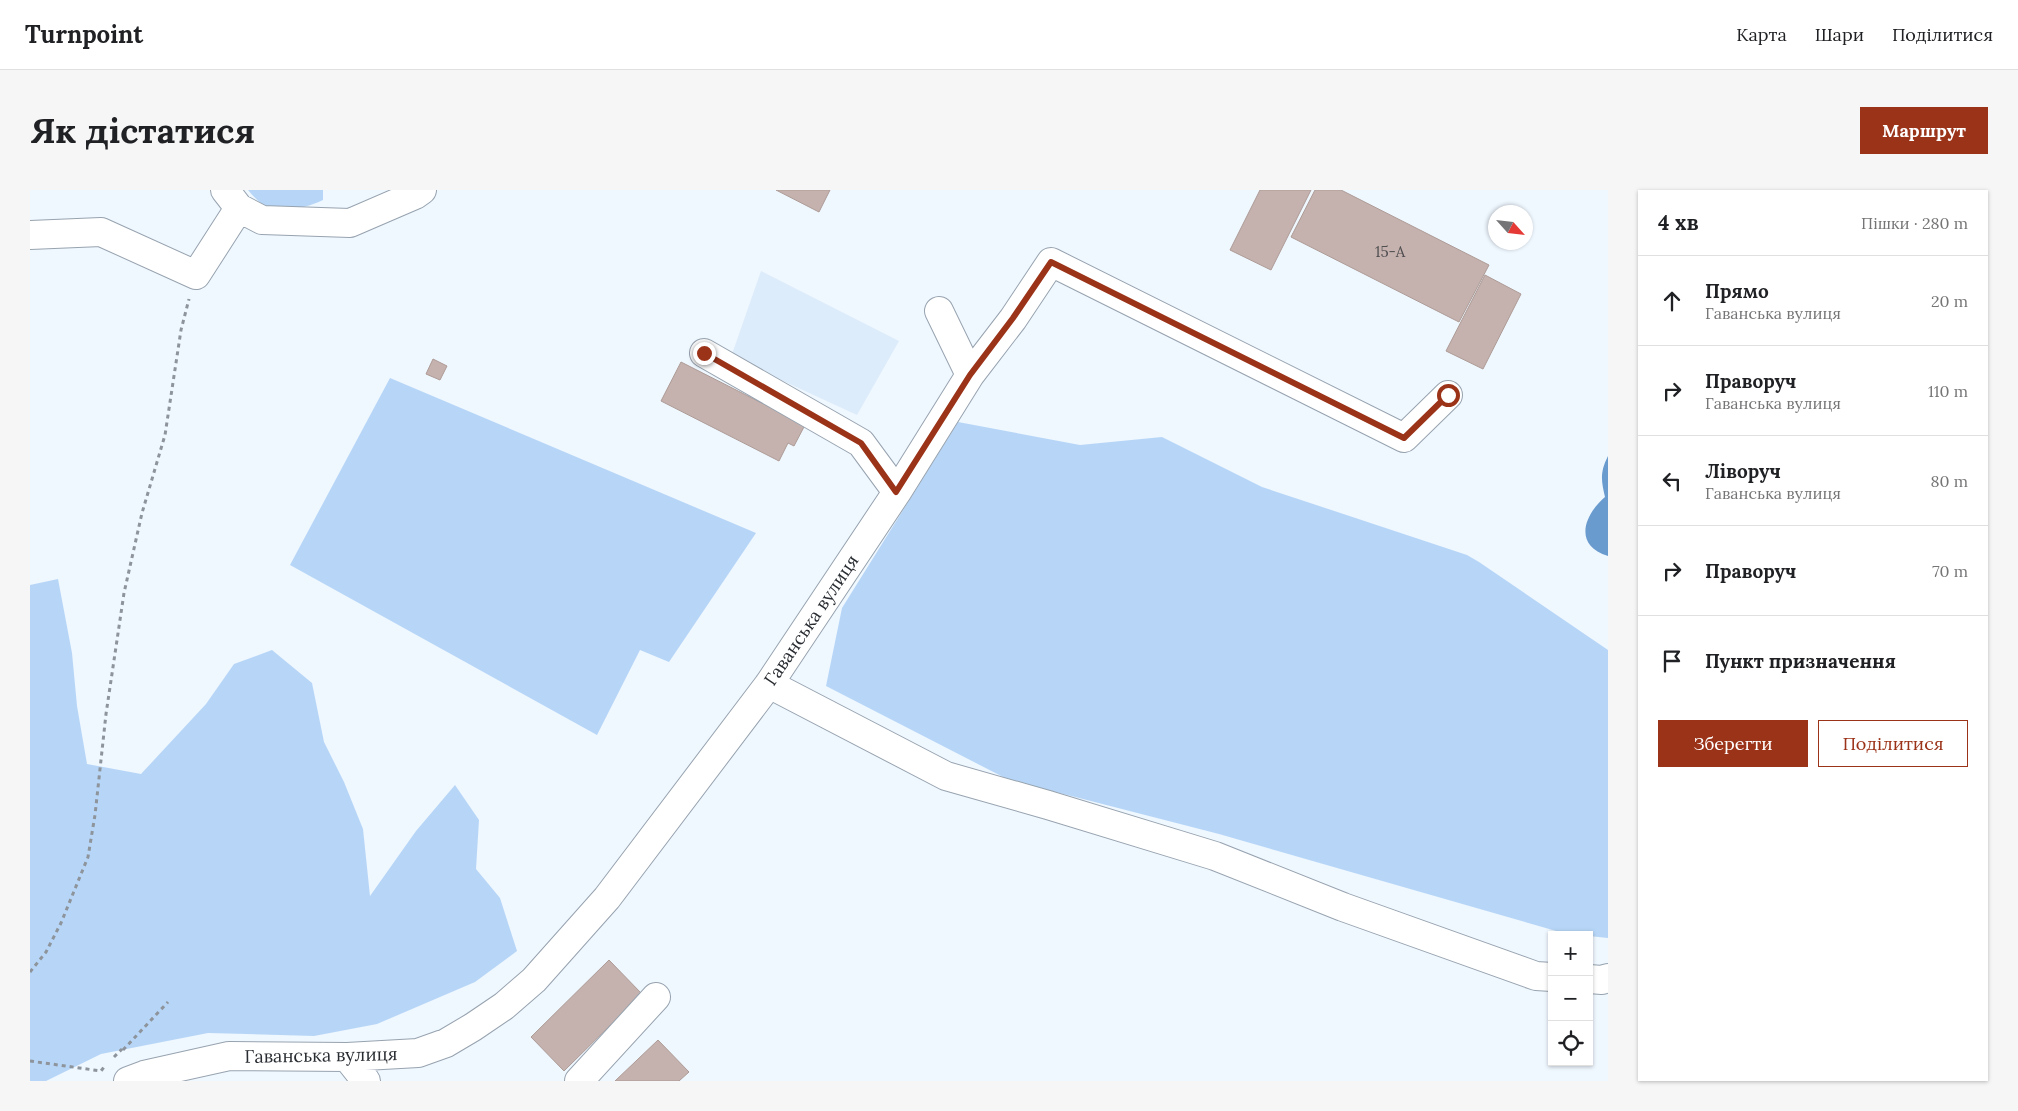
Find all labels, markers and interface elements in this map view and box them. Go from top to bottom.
text: Turnpoint [25,19,143,50]
text: Карта [1736,23,1787,46]
text: Шари [1815,23,1864,46]
text: Поділитися [1892,23,1993,46]
button: Маршрут [1860,107,1988,154]
text: Як дістатися [30,108,255,153]
north arrow [1488,205,1533,250]
text: 4 хв [1658,209,1699,236]
text: Пішки · 280 m [1861,213,1968,233]
house number: 15-А [1375,242,1406,261]
text: Прямо [1705,279,1769,303]
icon: ahead [1658,287,1686,315]
text: 20 m [1931,291,1968,311]
text: Гаванська вулиця [1705,303,1841,323]
route end [693,342,716,365]
text: Праворуч [1705,369,1796,393]
icon: right [1658,377,1686,405]
text: 110 m [1928,381,1968,401]
route start [1437,384,1460,407]
text: Гаванська вулиця [1705,393,1841,413]
text: Ліворуч [1705,459,1781,483]
icon: left [1658,467,1686,495]
text: 80 m [1931,471,1968,491]
text: Гаванська вулиця [1705,483,1841,503]
street label: Гаванська вулиця [759,550,863,690]
icon: right [1658,557,1686,585]
text: Праворуч [1705,559,1796,583]
text: 70 m [1932,561,1968,581]
icon: arrive [1658,647,1686,675]
text: Пункт призначення [1705,649,1896,673]
button: Зберегти [1658,720,1808,767]
button: Поділитися [1818,720,1968,767]
map controls [1548,931,1593,1066]
button: + [1548,931,1593,976]
button: − [1548,976,1593,1021]
button: locate [1548,1021,1593,1066]
street label: Гаванська вулиця [244,1042,398,1068]

